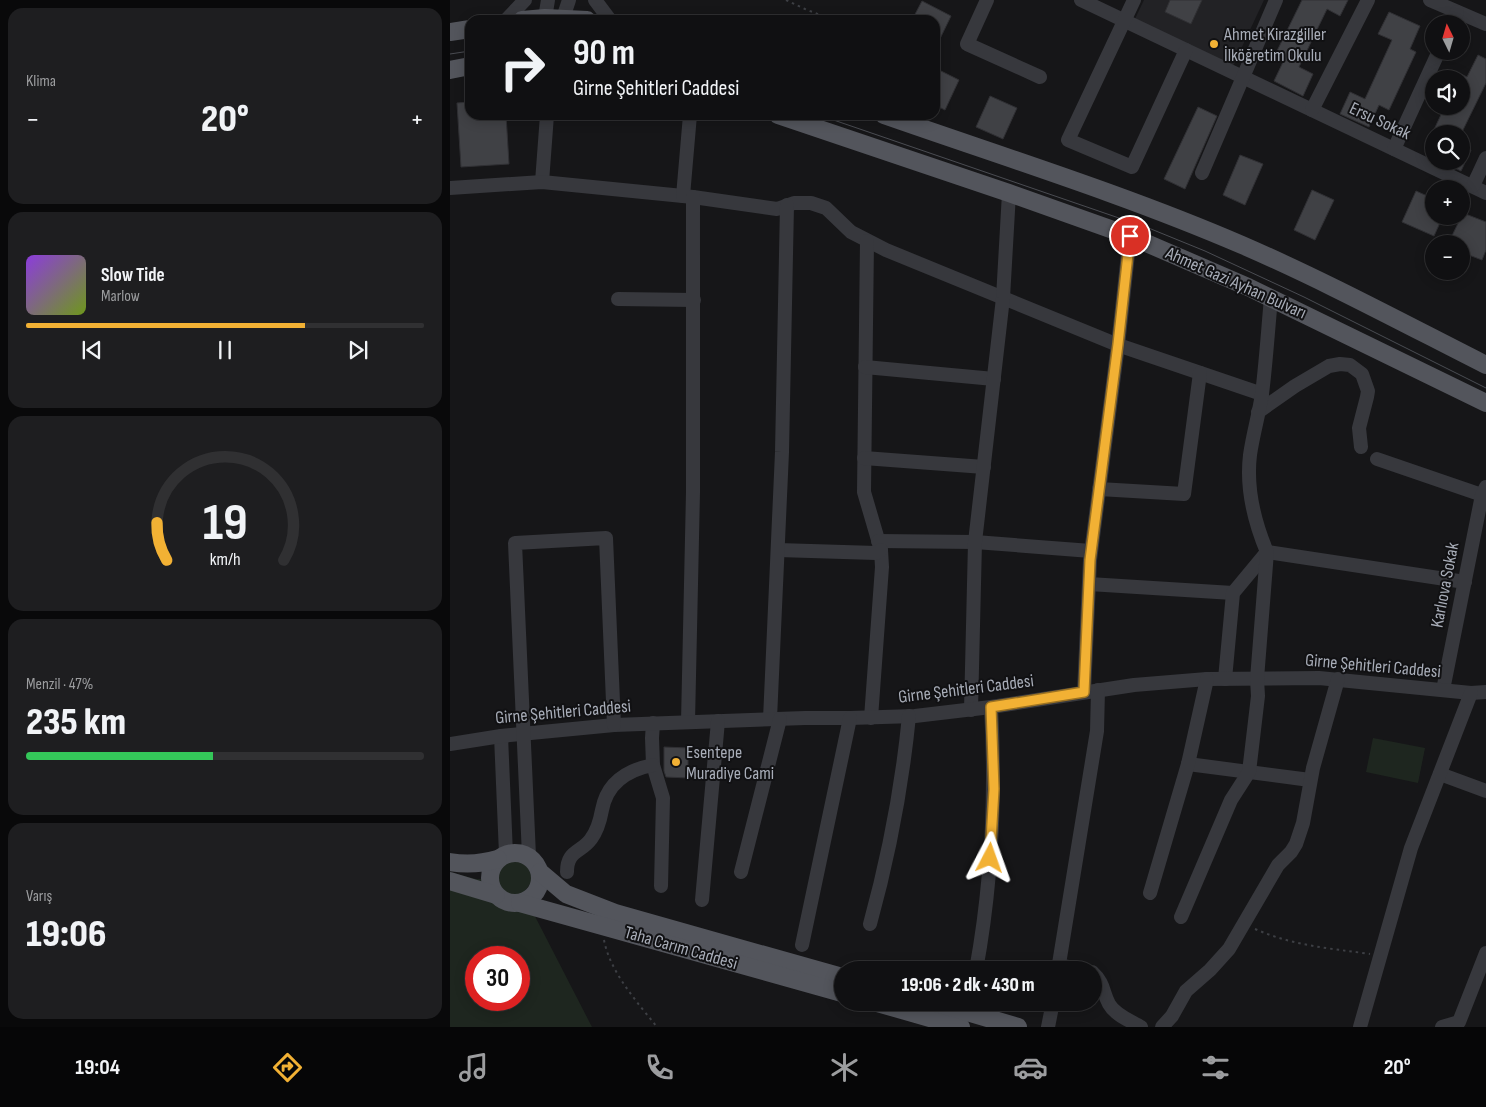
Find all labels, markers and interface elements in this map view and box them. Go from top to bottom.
north arrow [1425,15,1470,60]
map controls [1425,15,1470,280]
place label: Ahmet Kirazgiller İlköğretim Okulu [1223,24,1326,66]
text: 90 m [573,32,635,75]
icon: right [490,35,555,100]
marker: Ahmet Kirazgiller İlköğretim Okulu [1208,38,1220,50]
button: sound [1425,70,1470,115]
text: Klima [26,72,56,91]
text: Girne Şehitleri Caddesi [573,75,739,102]
text: 20° [201,97,249,142]
street label: Ersu Sokak [1346,98,1414,144]
text: − [26,103,40,136]
text: + [410,103,424,136]
button: search [1425,125,1470,170]
button: + [1425,180,1470,225]
pin [1109,215,1151,257]
icon: arrive [1116,222,1144,250]
button: − [1425,235,1470,280]
street label: Ahmet Gazi Ayhan Bulvarı [1161,242,1310,323]
text: Slow Tide [101,264,165,287]
text: Marlow [101,287,140,306]
icon: previous [78,336,106,364]
icon: pause [211,336,239,364]
icon: next [344,336,372,364]
text: 19 [202,492,248,555]
street label: Karlıova Sokak [1426,540,1464,629]
text: km/h [210,549,240,570]
street label: Girne Şehitleri Caddesi [1304,650,1442,682]
street label: Girne Şehitleri Caddesi [897,670,1035,708]
text: Menzil · 47% [26,675,93,694]
street label: Girne Şehitleri Caddesi [494,696,632,728]
text: 235 km [26,700,126,745]
place label: Esentepe Muradiye Cami [686,742,774,784]
marker: Esentepe Muradiye Cami [670,756,682,768]
position arrow [963,831,1015,883]
text: Varış [26,887,52,906]
text: 19:06 [26,912,106,957]
street label: Taha Carım Caddesi [622,922,740,974]
speed limit sign: 30 [465,946,530,1011]
text: 19:06 · 2 dk · 430 m [902,974,1034,997]
icon: directions [270,1050,305,1085]
icon: music [456,1050,491,1085]
icon: phone [642,1050,677,1085]
icon: climate [827,1050,862,1085]
icon: car [1013,1050,1048,1085]
icon: filters [1198,1050,1233,1085]
text: 19:04 [75,1054,120,1081]
text: 20° [1384,1054,1411,1081]

